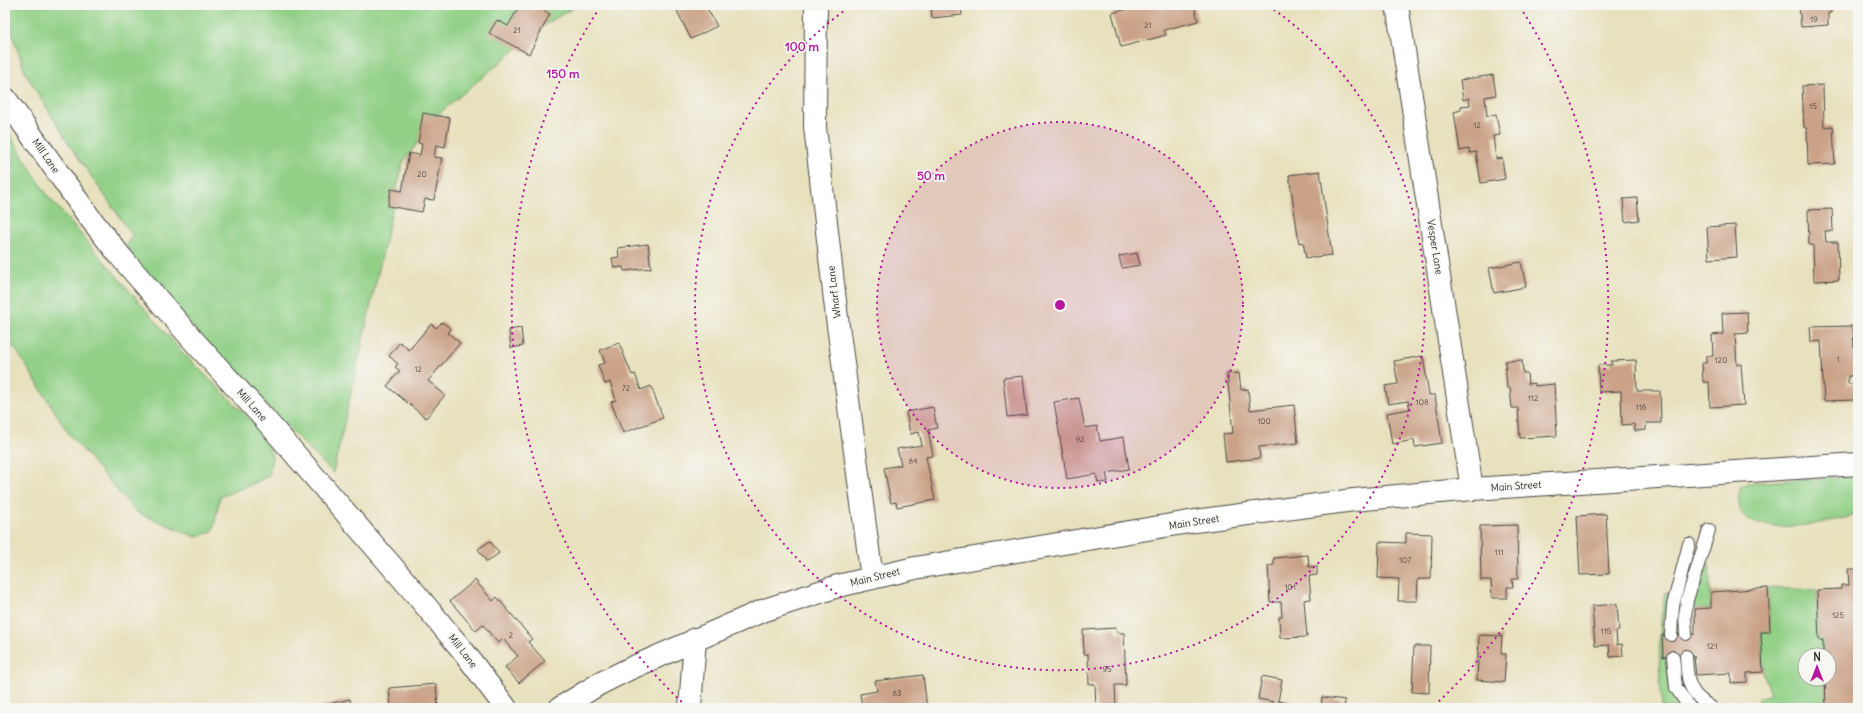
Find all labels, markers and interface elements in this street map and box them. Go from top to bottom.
house number: 19 [1810,14,1818,24]
house number: 21 [1144,20,1152,30]
house number: 21 [513,25,521,35]
text: 100 m [785,39,819,54]
text: 150 m [547,66,580,81]
house number: 15 [1809,101,1817,111]
house number: 12 [1473,120,1481,130]
street label: Mill Lane [29,136,63,176]
text: 50 m [917,168,946,183]
house number: 20 [417,169,427,179]
street label: Vesper Lane [1424,219,1446,275]
street label: Wharf Lane [824,265,844,319]
centre of rings [1053,298,1067,312]
house number: 1 [1836,354,1840,364]
house number: 120 [1715,355,1727,365]
house number: 12 [414,364,422,374]
house number: 72 [622,383,631,393]
street label: Mill Lane [234,386,270,424]
house number: 112 [1528,393,1539,403]
house number: 108 [1415,397,1429,407]
house number: 116 [1636,402,1647,412]
house number: 100 [1257,416,1271,426]
house number: 92 [1076,434,1085,444]
house number: 84 [908,456,918,466]
street label: Main Street [1490,478,1542,494]
street label: Main Street [1168,512,1221,532]
house number: 111 [1494,547,1504,557]
house number: 107 [1399,555,1411,565]
street label: Main Street [849,564,902,589]
house number: 101 [1284,582,1296,592]
house number: 125 [1832,610,1844,620]
house number: 115 [1601,626,1612,636]
house number: 2 [509,630,514,640]
street label: Mill Lane [446,631,480,671]
house number: 121 [1707,641,1717,651]
north arrow [1797,647,1837,687]
text: N [1813,650,1821,664]
house number: 95 [1102,664,1112,674]
house number: 83 [892,688,902,698]

